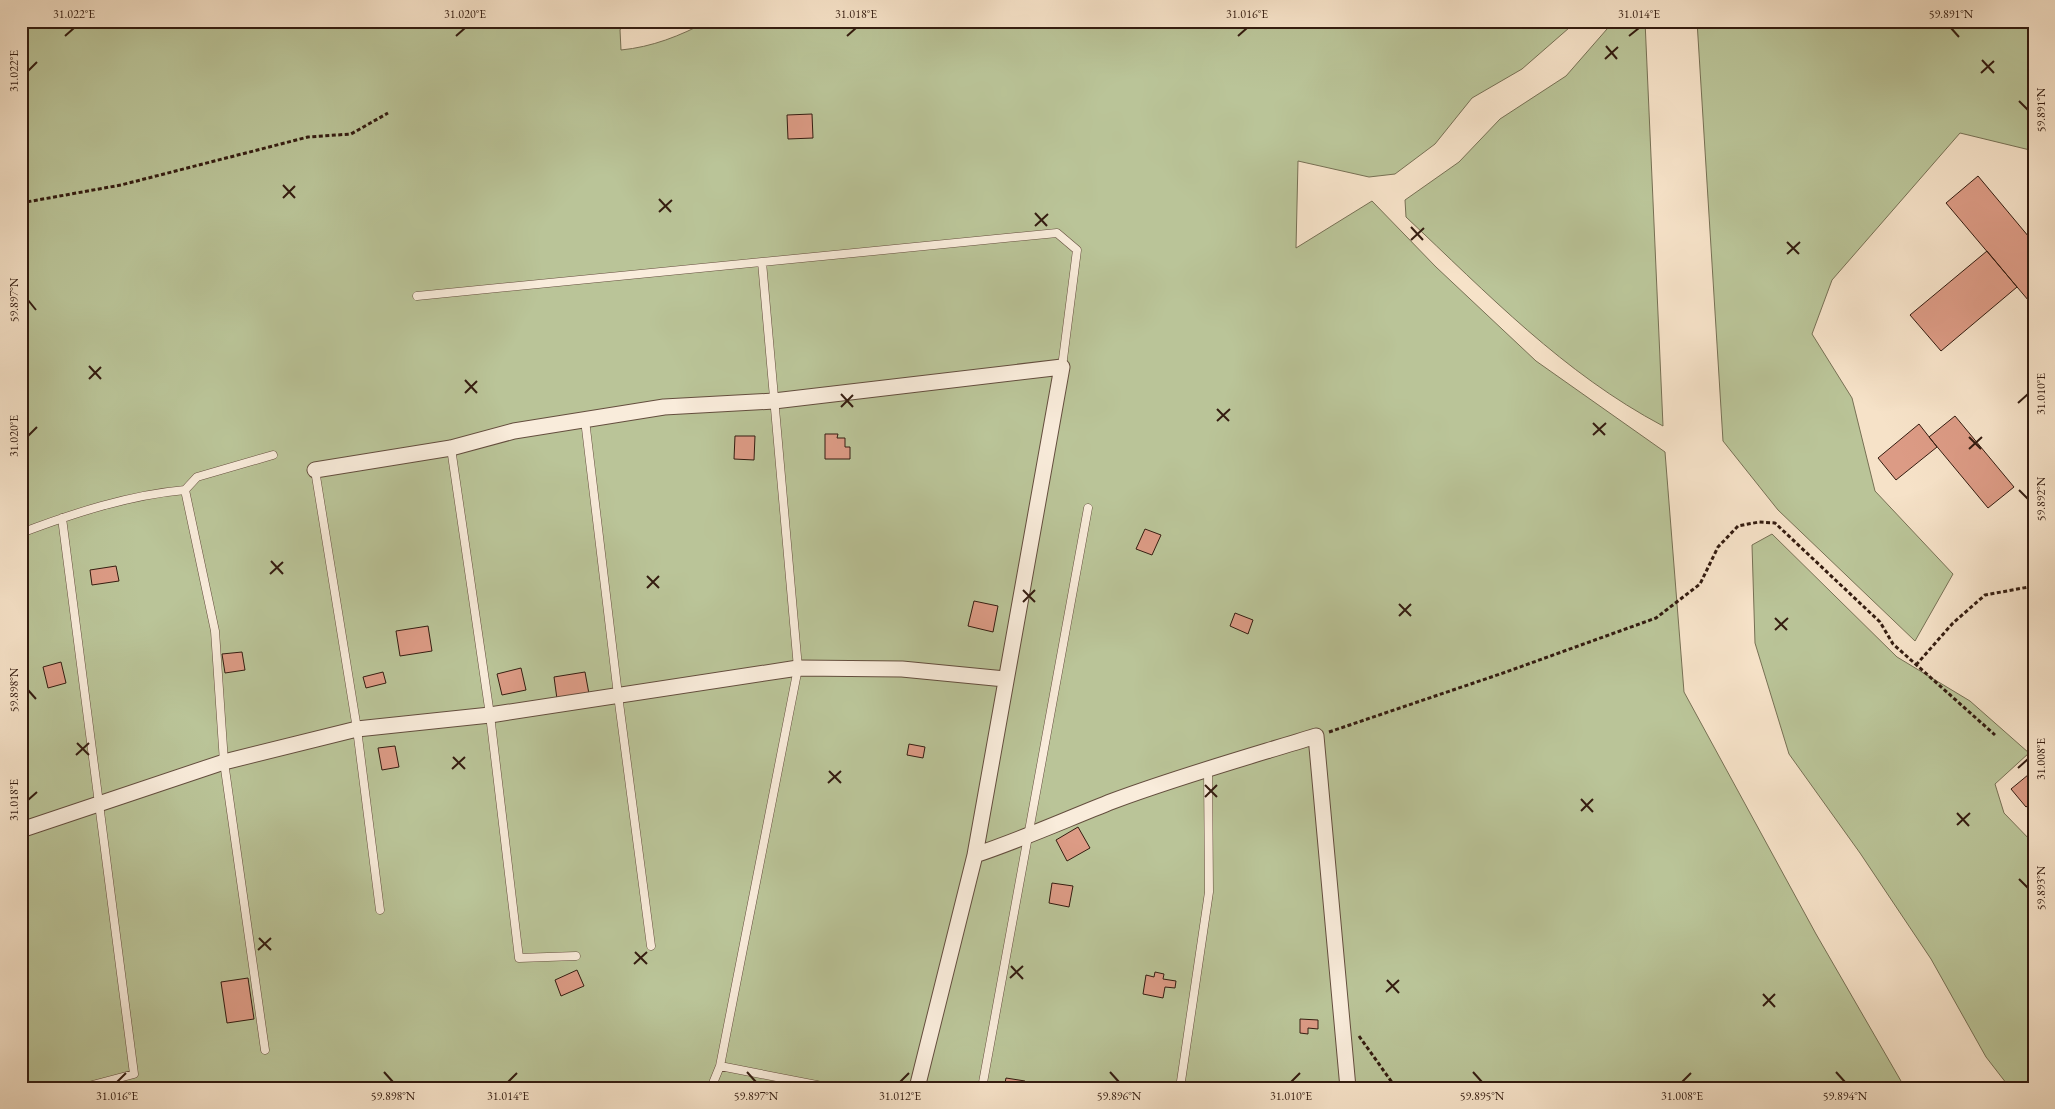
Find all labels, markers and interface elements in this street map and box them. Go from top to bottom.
text: 31.022°E [53,6,95,22]
text: 31.020°E [444,6,486,22]
text: 31.018°E [835,6,877,22]
text: 31.016°E [1226,6,1268,22]
text: 31.014°E [1618,6,1660,22]
text: 59.891°N [1929,6,1974,22]
text: 31.022°E [6,50,22,92]
text: 59.891°N [2033,87,2049,132]
text: 59.897°N [6,277,22,322]
text: 31.010°E [2033,373,2049,415]
text: 31.020°E [6,415,22,457]
text: 59.892°N [2033,476,2049,521]
text: 59.898°N [6,667,22,712]
text: 31.008°E [2033,738,2049,780]
text: 31.018°E [6,779,22,821]
text: 59.893°N [2033,865,2049,910]
text: 31.016°E [96,1088,138,1104]
text: 59.898°N [371,1088,416,1104]
text: 31.014°E [487,1088,529,1104]
text: 59.897°N [734,1088,779,1104]
text: 31.012°E [879,1088,921,1104]
text: 59.896°N [1097,1088,1142,1104]
text: 31.010°E [1270,1088,1312,1104]
text: 59.895°N [1460,1088,1505,1104]
text: 31.008°E [1661,1088,1703,1104]
text: 59.894°N [1823,1088,1868,1104]

